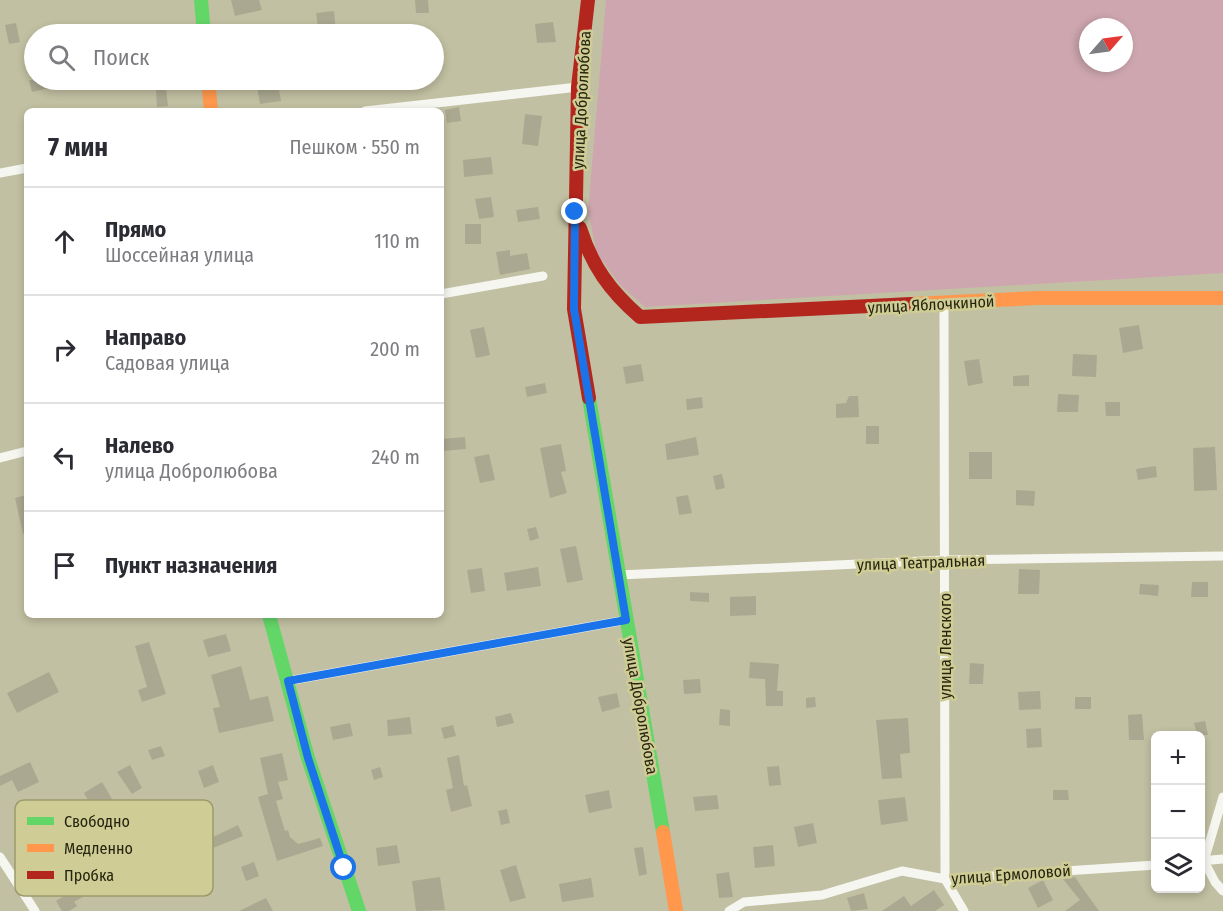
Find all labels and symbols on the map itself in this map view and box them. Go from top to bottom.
north arrow [1079,18,1133,72]
street label: улица Добролюбова [568,30,595,170]
route end [561,198,587,224]
street label: улица Яблочкиной [867,292,995,317]
street label: улица Театральная [857,551,985,574]
street label: улица Ленского [936,593,955,699]
street label: улица Добролюбова [619,636,662,776]
legend [15,800,213,896]
text: Свободно [64,812,130,831]
text: Медленно [64,839,133,858]
route start [330,854,356,880]
street label: улица Ермоловой [951,861,1071,888]
text: Пробка [64,866,114,885]

